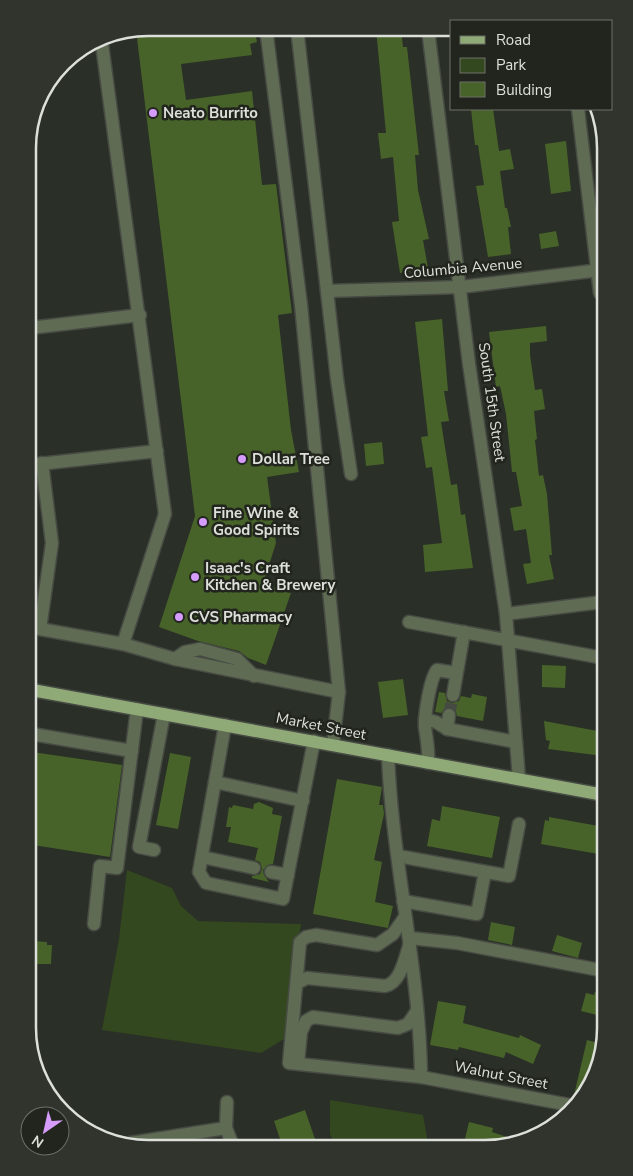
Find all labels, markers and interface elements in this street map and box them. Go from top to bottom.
legend [450,20,613,110]
text: Road [496,30,531,50]
text: Park [496,55,526,75]
text: Building [496,80,552,100]
place label: Neato Burrito [163,103,258,123]
marker: Neato Burrito [147,107,159,119]
street label: Columbia Avenue [403,253,523,283]
street label: South 15th Street [474,341,510,464]
place label: Dollar Tree [252,449,330,469]
marker: Dollar Tree [236,453,248,465]
place label: Fine Wine & Good Spirits [213,503,300,540]
marker: Fine Wine & Good Spirits [197,516,209,528]
place label: Isaac's Craft Kitchen & Brewery [205,558,335,595]
marker: Isaac's Craft Kitchen & Brewery [189,571,201,583]
place label: CVS Pharmacy [189,607,292,627]
marker: CVS Pharmacy [173,611,185,623]
street label: Market Street [274,707,369,745]
street label: Walnut Street [452,1056,550,1094]
north arrow [20,1106,70,1156]
text: N [28,1131,48,1152]

